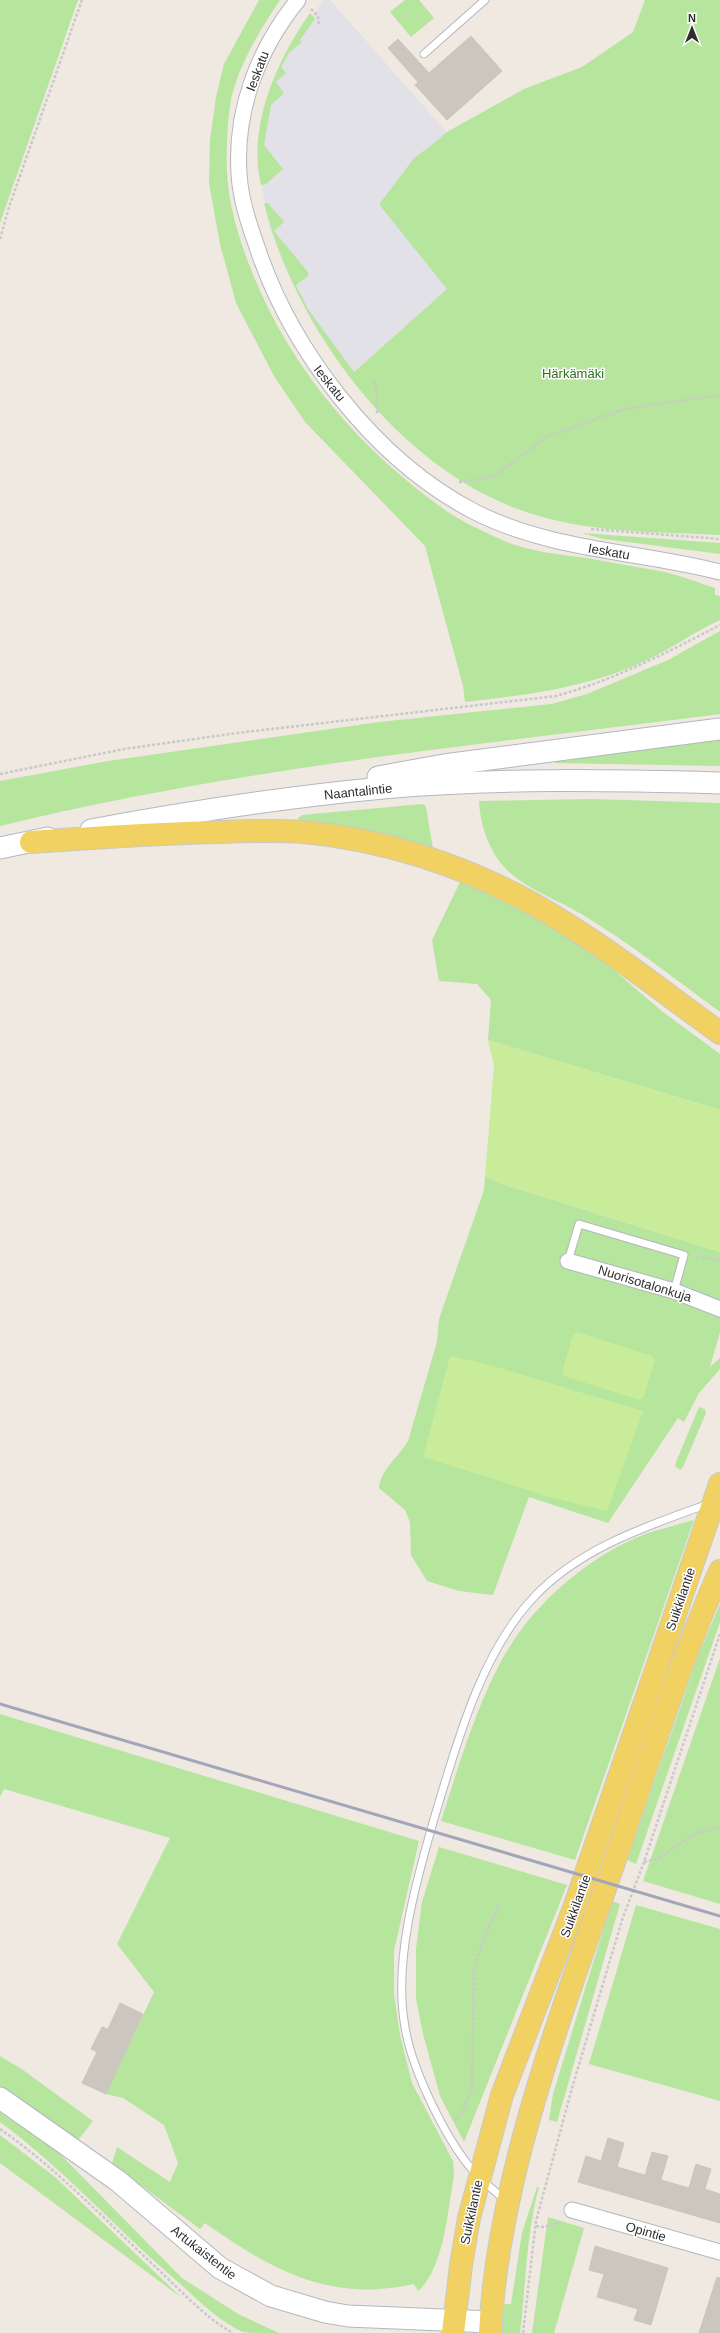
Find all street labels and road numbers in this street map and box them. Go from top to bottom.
street label: Ieskatu [243,49,272,93]
street label: Ieskatu [311,362,349,404]
street label: Ieskatu [587,540,631,563]
street label: Naantalintie [323,780,393,803]
street label: Nuorisotalonkuja [596,1262,694,1305]
street label: Suikkilantie [663,1566,698,1633]
street label: Suikkilantie [557,1873,594,1940]
street label: Suikkilantie [457,2178,486,2246]
street label: Opintie [624,2219,668,2244]
street label: Artukaistentie [168,2222,239,2283]

